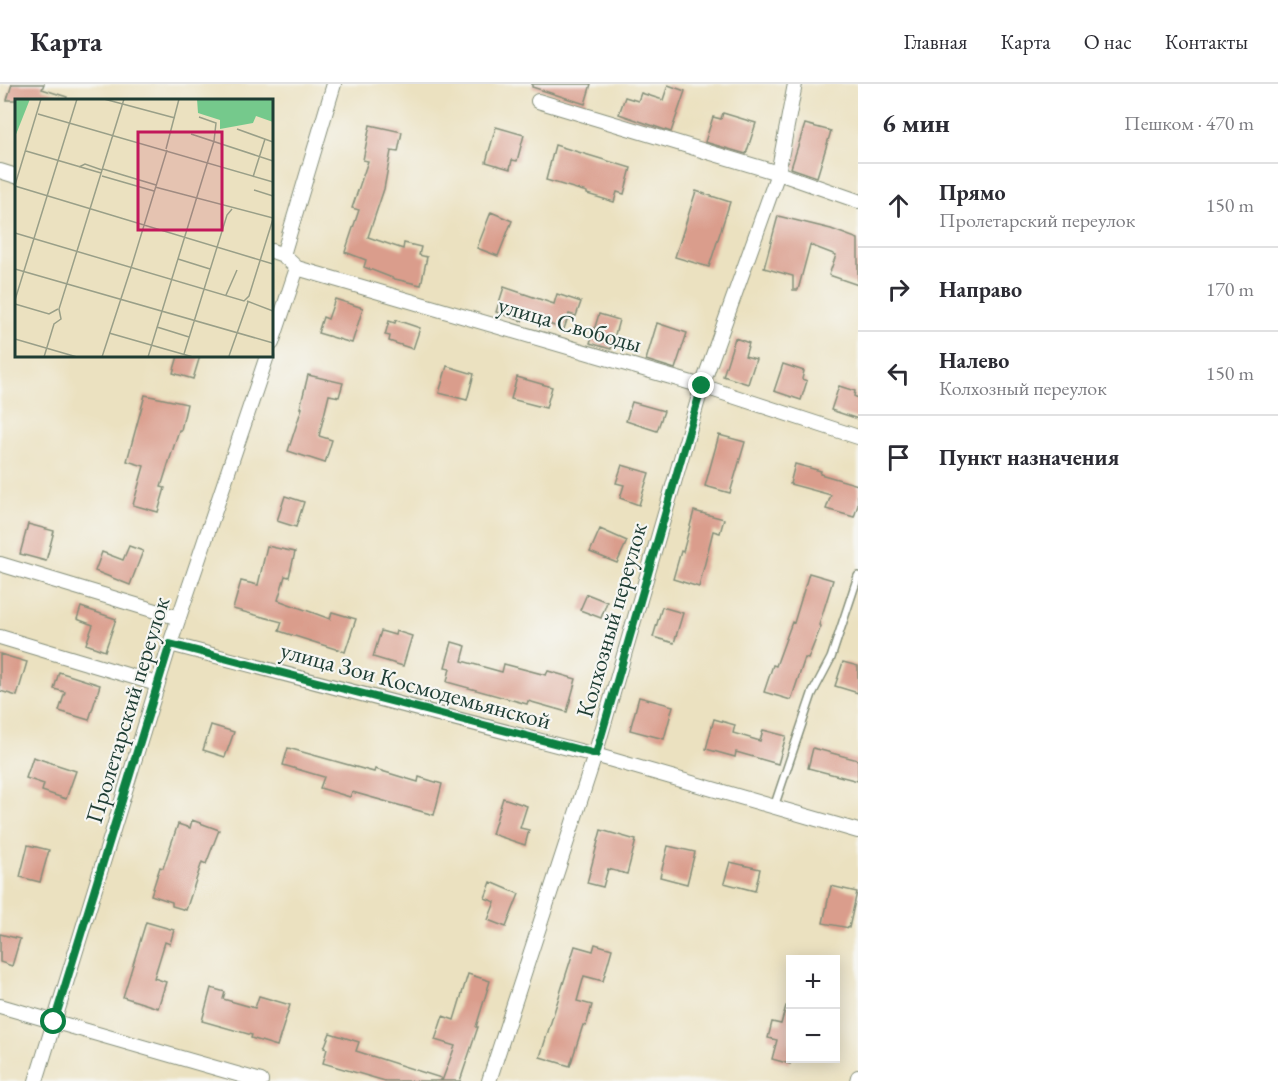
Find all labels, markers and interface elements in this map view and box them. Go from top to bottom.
text: Карта [30,23,102,59]
text: Главная [903,28,967,55]
text: Карта [1000,28,1051,55]
text: О нас [1084,28,1132,55]
text: Контакты [1165,28,1248,55]
inset map [15,99,273,357]
text: 6 мин [882,106,950,140]
text: Пешком · 470 m [1124,110,1254,136]
text: Прямо [939,178,1006,207]
icon: ahead [882,189,915,222]
text: 150 m [1206,192,1254,218]
text: Пролетарский переулок [939,207,1135,233]
icon: right [882,273,915,306]
text: Направо [939,275,1022,304]
text: 170 m [1206,276,1254,302]
street label: улица Свободы [495,289,646,359]
text: Налево [939,346,1009,375]
icon: left [882,357,915,390]
text: 150 m [1206,360,1254,386]
route end [688,372,714,398]
text: Колхозный переулок [939,375,1107,401]
icon: arrive [882,441,915,474]
text: Пункт назначения [939,443,1119,472]
street label: Колхозный переулок [568,518,654,721]
street label: Пролетарский переулок [78,592,176,827]
street label: улица Зои Космодемьянской [277,634,555,736]
map controls [786,955,840,1063]
button: + [786,955,840,1009]
route start [40,1008,66,1034]
button: − [786,1009,840,1063]

